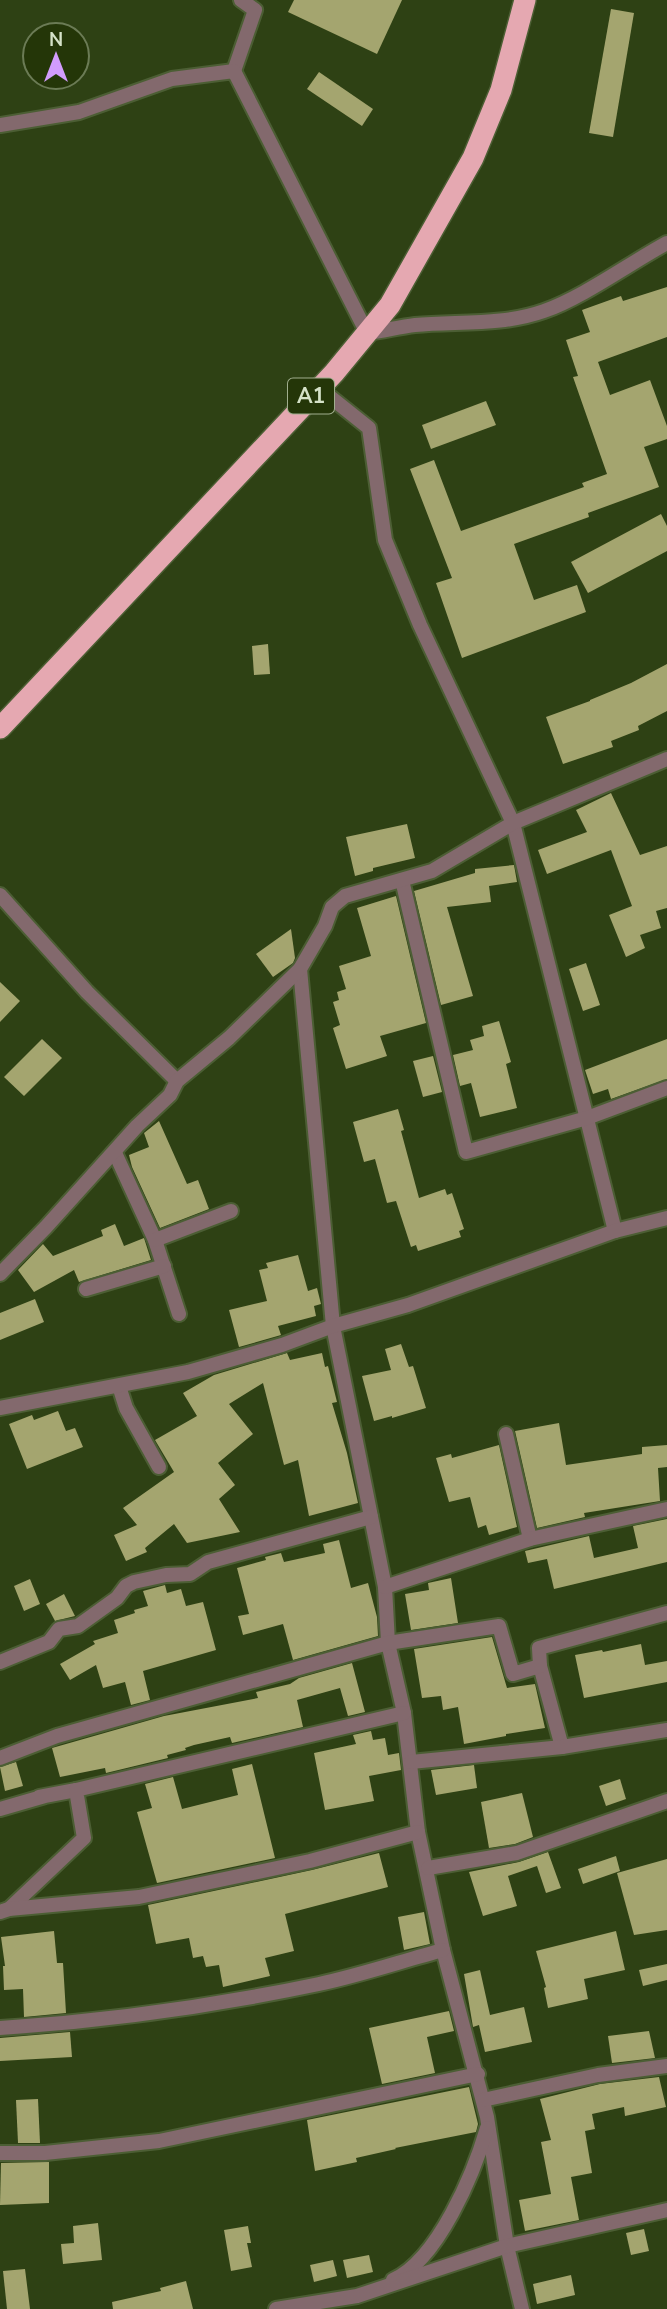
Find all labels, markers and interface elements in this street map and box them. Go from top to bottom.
north arrow [21,21,91,91]
text: N [49,27,63,53]
road number: A1 [288,378,334,414]

